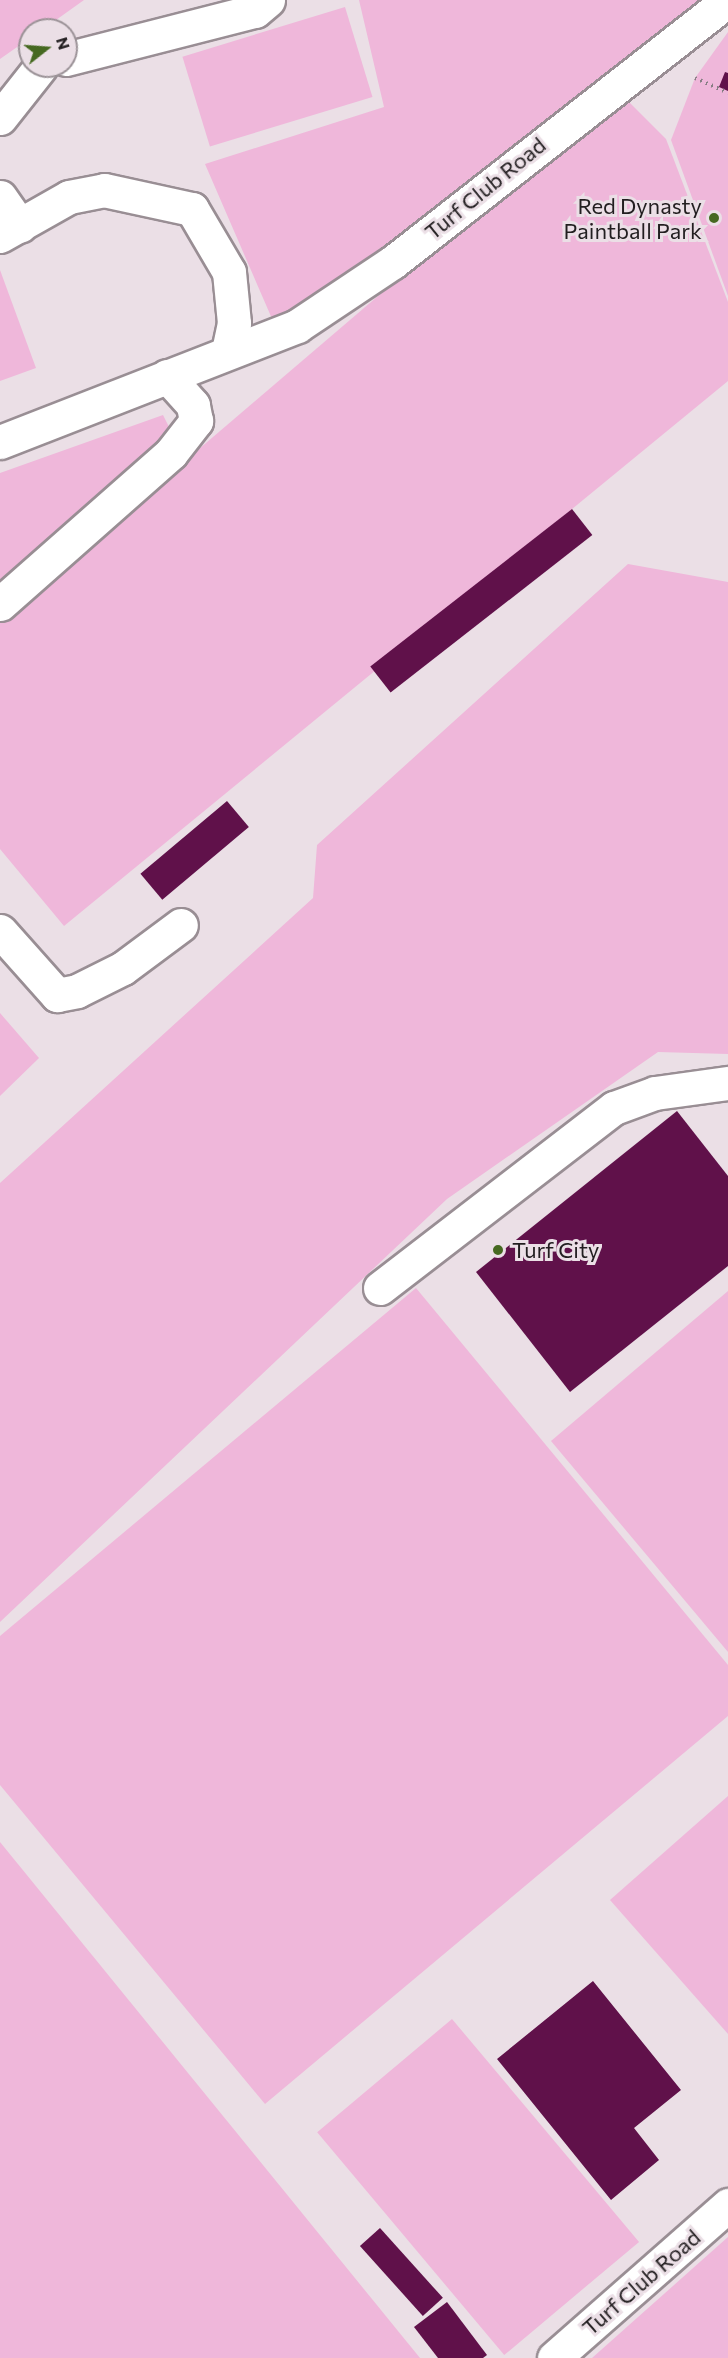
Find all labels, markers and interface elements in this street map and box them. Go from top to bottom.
north arrow [18,18,78,78]
text: N [53,35,75,52]
street label: Turf Club Road [419,131,551,245]
place label: Red Dynasty Paintball Park [563,192,702,243]
marker: Red Dynasty Paintball Park [707,211,721,225]
place label: Turf City [512,1237,599,1263]
marker: Turf City [489,1241,507,1259]
street label: Turf Club Road [577,2224,705,2340]

